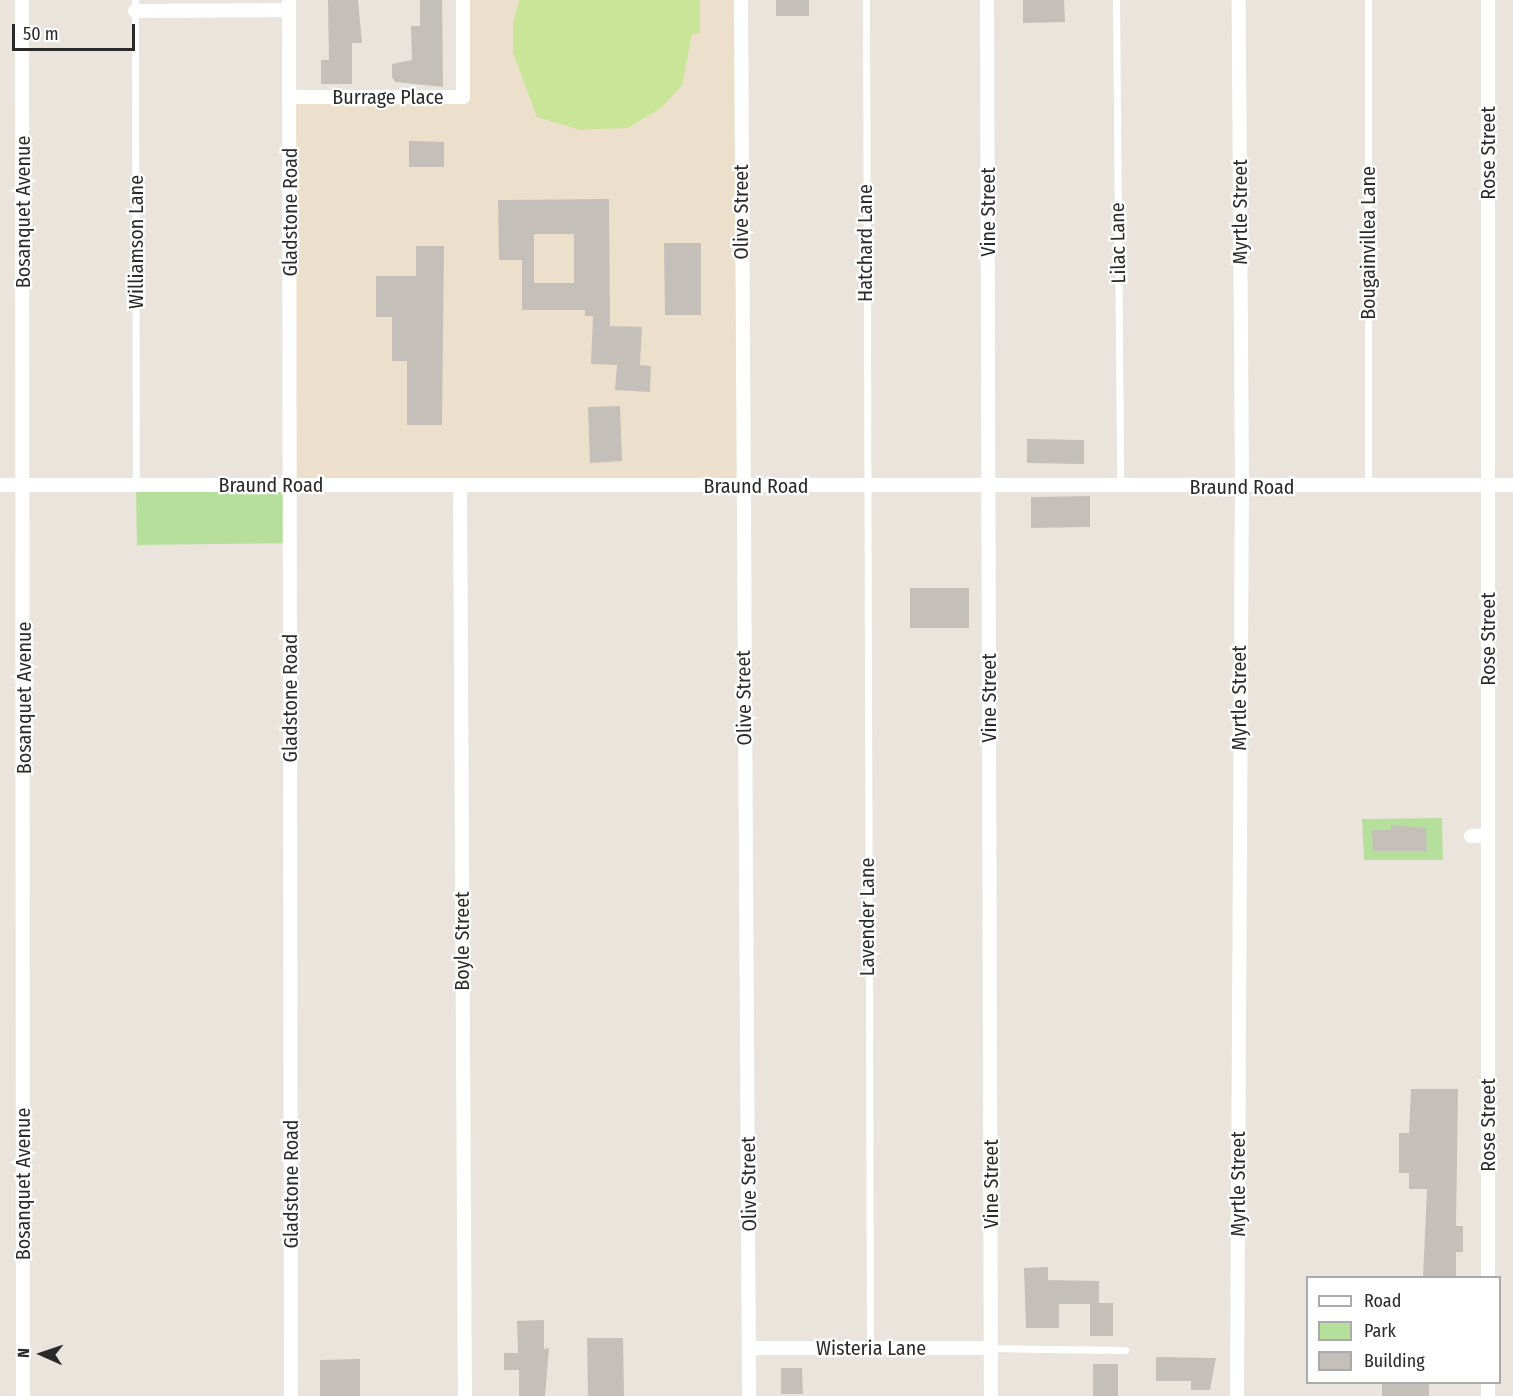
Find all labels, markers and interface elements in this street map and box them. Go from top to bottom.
scale bar [15,12,138,50]
text: 50 m [23,23,59,45]
street label: Burrage Place [332,85,444,109]
street label: Rose Street [1476,106,1500,200]
street label: Bosanquet Avenue [11,136,35,288]
street label: Gladstone Road [278,147,302,277]
street label: Myrtle Street [1228,159,1252,265]
street label: Olive Street [729,164,753,260]
street label: Bougainvillea Lane [1356,166,1380,320]
street label: Vine Street [976,167,1000,257]
street label: Williamson Lane [124,175,148,309]
street label: Hatchard Lane [853,184,877,302]
street label: Lilac Lane [1105,202,1131,284]
street label: Braund Road [219,473,323,497]
street label: Braund Road [704,474,808,498]
street label: Braund Road [1190,475,1294,499]
street label: Rose Street [1476,592,1500,686]
street label: Bosanquet Avenue [12,622,36,774]
street label: Gladstone Road [278,633,302,763]
street label: Myrtle Street [1227,645,1251,751]
street label: Olive Street [731,650,757,746]
street label: Vine Street [977,653,1001,743]
street label: Lavender Lane [855,858,879,976]
street label: Boyle Street [450,891,474,991]
street label: Rose Street [1476,1078,1500,1172]
street label: Bosanquet Avenue [11,1108,35,1260]
street label: Gladstone Road [279,1119,303,1249]
street label: Myrtle Street [1226,1131,1250,1237]
street label: Olive Street [736,1136,762,1232]
street label: Vine Street [979,1139,1003,1229]
legend [1306,1276,1501,1384]
text: Road [1364,1290,1401,1312]
text: Park [1364,1320,1396,1342]
north arrow [12,1324,72,1384]
street label: Wisteria Lane [816,1336,926,1360]
text: N [14,1348,33,1358]
text: Building [1364,1350,1425,1372]

